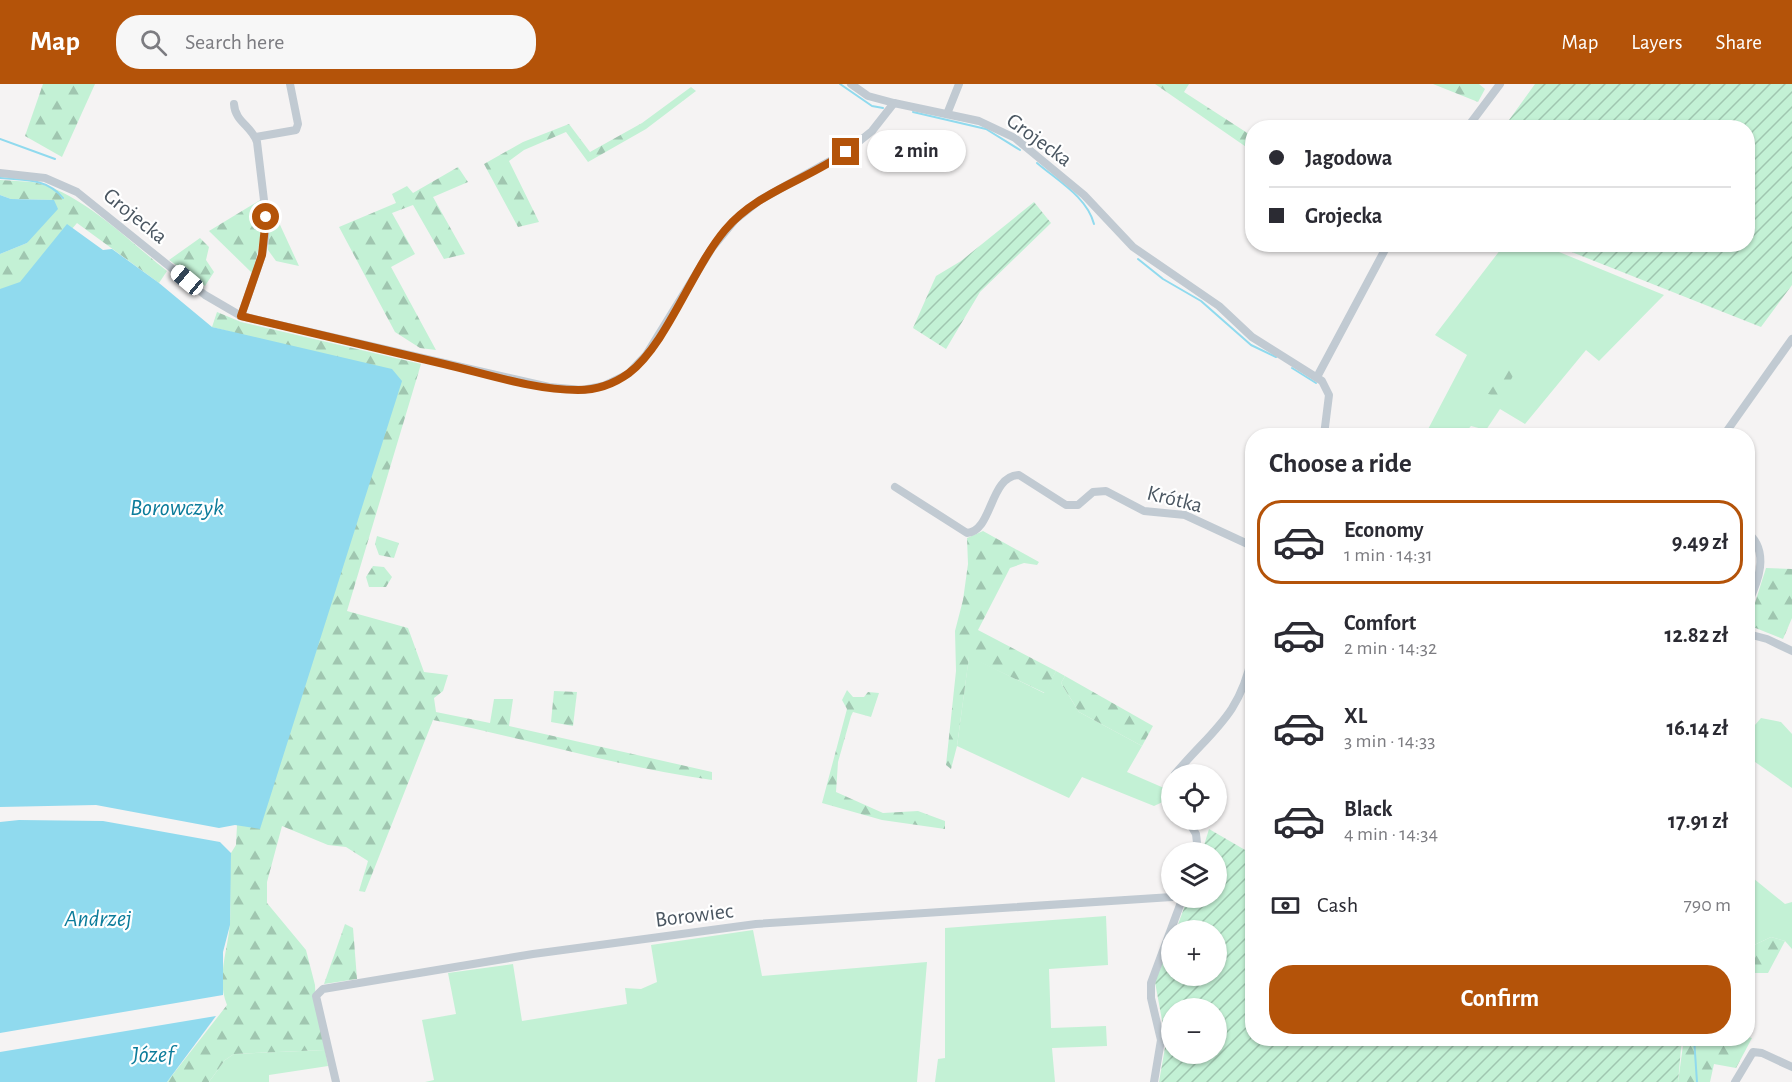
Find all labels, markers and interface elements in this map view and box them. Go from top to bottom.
search box [116,15,536,69]
icon: search [137,26,170,59]
text: Map [30,28,80,56]
text: Search here [185,31,284,53]
text: Map [1562,32,1598,53]
text: Layers [1631,32,1682,53]
text: Share [1715,32,1762,53]
street label: Grojecka [1003,109,1076,171]
callout: 2 min [867,131,966,173]
route end [832,138,859,165]
text: 2 min [894,141,939,161]
text: Jagodowa [1305,147,1392,169]
street label: Grojecka [99,184,171,248]
route start [252,203,279,230]
text: Grojecka [1305,205,1382,227]
car [167,262,207,298]
text: Choose a ride [1269,450,1412,477]
street label: Krótka [1145,481,1205,516]
water label: Borowczyk [130,496,224,520]
icon: car [1272,515,1326,569]
text: Economy [1344,519,1424,541]
text: 9.49 zł [1672,531,1728,553]
text: 1 min · 14:31 [1344,545,1433,565]
icon: car [1272,608,1326,662]
text: Comfort [1344,612,1416,634]
text: 12.82 zł [1664,624,1728,646]
text: 2 min · 14:32 [1344,638,1437,658]
icon: car [1272,701,1326,755]
text: XL [1344,705,1367,727]
text: 16.14 zł [1666,717,1728,739]
text: 3 min · 14:33 [1344,731,1435,751]
map controls [1161,764,1227,1064]
button: locate [1161,764,1227,830]
icon: car [1272,794,1326,848]
text: Black [1344,798,1392,820]
text: 17.91 zł [1668,810,1728,832]
text: 4 min · 14:34 [1344,824,1438,844]
button: layers [1161,842,1227,908]
icon: cash [1269,889,1302,922]
text: Cash [1317,894,1358,916]
text: 790 m [1683,895,1731,915]
street label: Borowiec [654,899,735,931]
water label: Andrzej [63,907,132,931]
button: + [1161,920,1227,986]
button: Confirm [1269,965,1731,1034]
button: − [1161,998,1227,1064]
water label: Józef [131,1043,178,1067]

